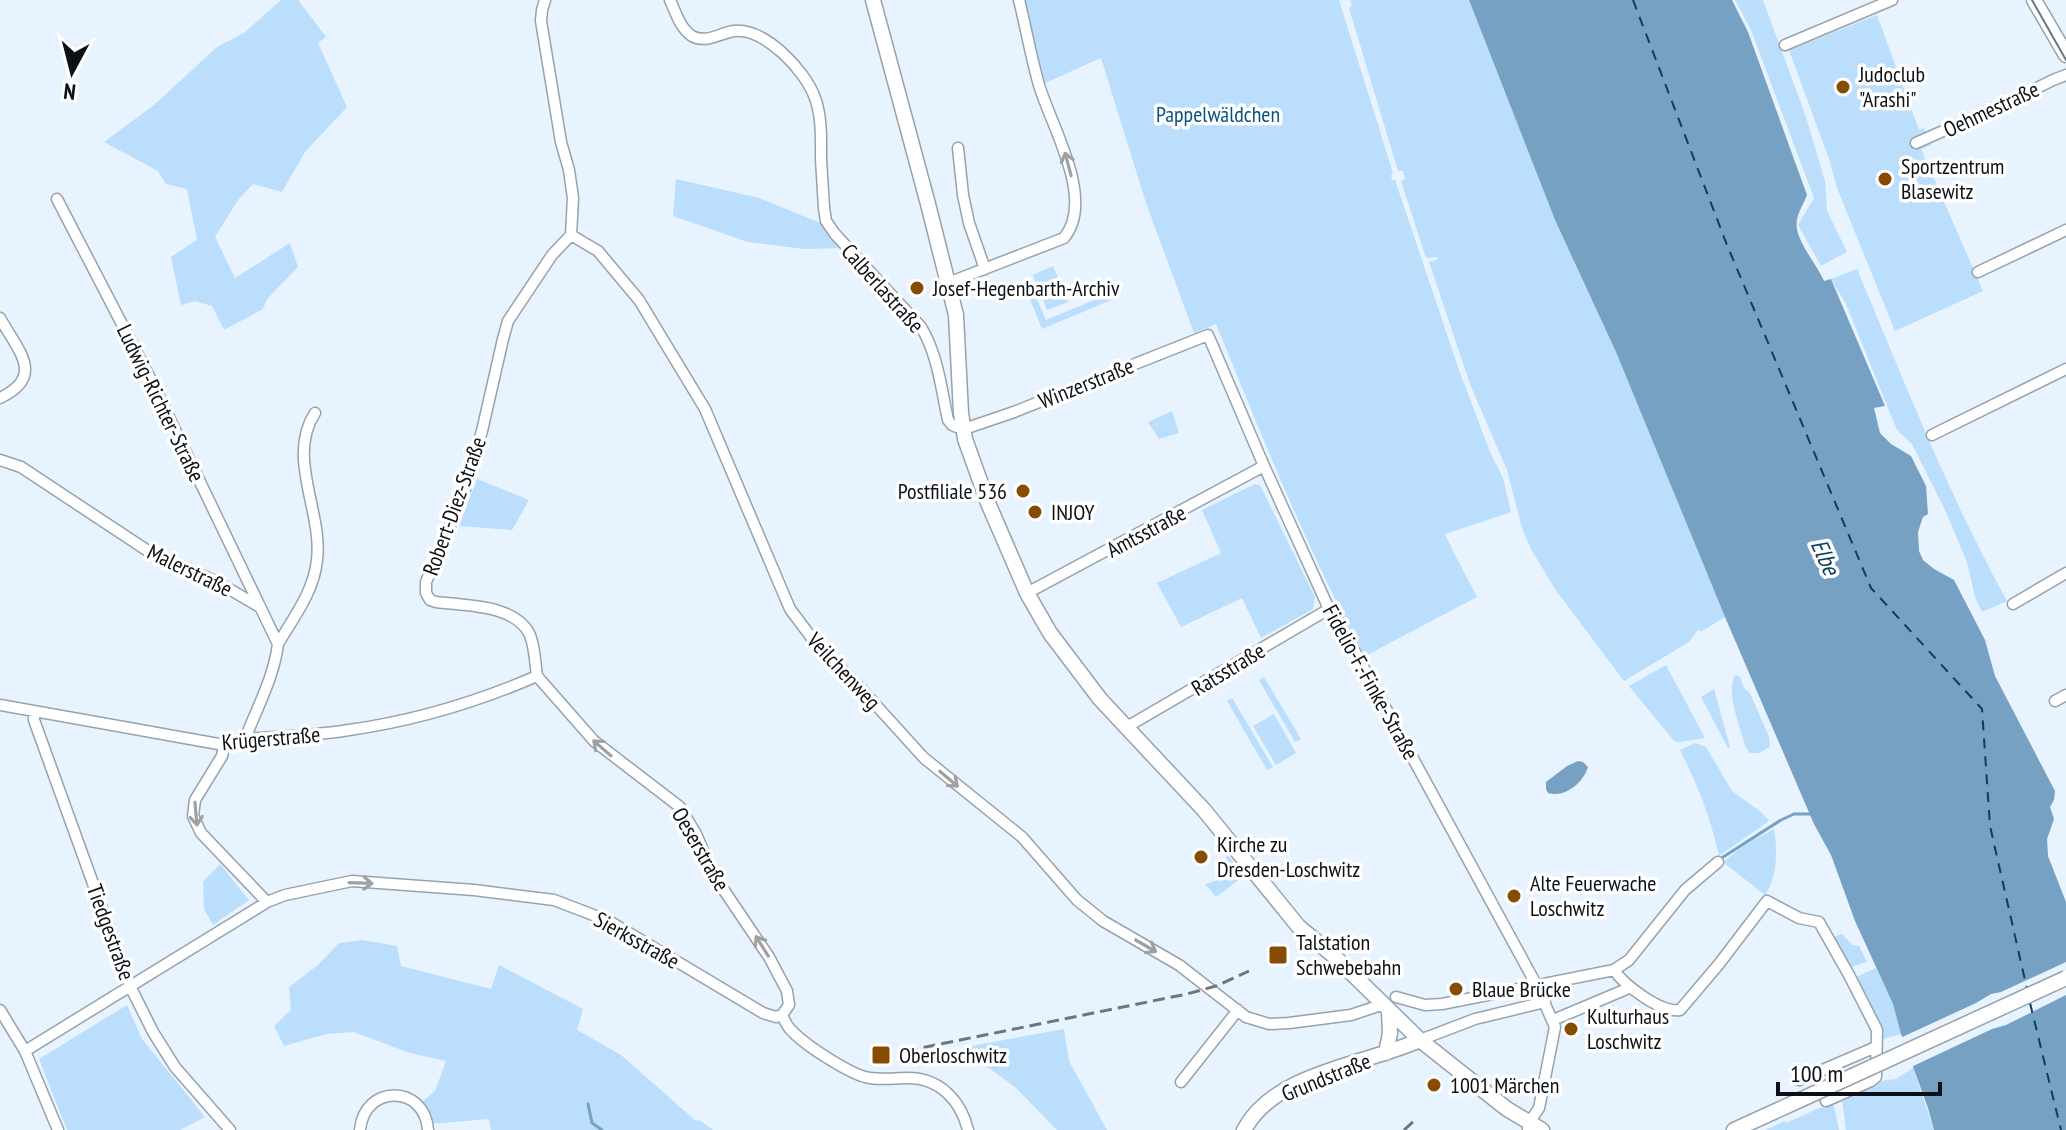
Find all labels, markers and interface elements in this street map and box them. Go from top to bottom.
north arrow [32,32,112,112]
place label: Judoclub "Arashi" [1858,60,1925,113]
street label: Oehmestraße [1939,75,2043,143]
text: N [62,77,77,106]
marker: Judoclub "Arashi" [1834,78,1852,96]
park label: Pappelwäldchen [1156,100,1280,128]
one-way arrow [1059,151,1074,177]
place label: Sportzentrum Blasewitz [1901,152,2004,205]
marker: Sportzentrum Blasewitz [1876,170,1894,188]
street label: Calberlastraße [836,238,930,338]
place label: Josef-Hegenbarth-Archiv [932,274,1120,302]
marker: Josef-Hegenbarth-Archiv [908,279,926,297]
street label: Ludwig-Richter-Straße [111,320,211,486]
street label: Winzerstraße [1034,351,1138,415]
street label: Robert-Diez-Straße [416,433,492,579]
place label: Postfiliale 536 [898,477,1007,505]
marker: Postfiliale 536 [1014,482,1032,500]
place label: INJOY [1051,498,1095,526]
street label: Amtsstraße [1101,498,1191,564]
marker: INJOY [1026,503,1044,521]
water label: Elbe [1804,534,1848,582]
street label: Malerstraße [143,537,237,603]
street label: Fidelio-F.-Finke-Straße [1317,600,1425,764]
street label: Veilchenweg [800,626,887,715]
street label: Ratsstraße [1186,636,1270,702]
street label: Krügerstraße [221,720,321,756]
one-way arrow [593,739,613,757]
one-way arrow [938,770,959,788]
one-way arrow [189,801,204,827]
street label: Oeserstraße [666,802,736,896]
place label: Kirche zu Dresden-Loschwitz [1217,830,1360,883]
marker: Kirche zu Dresden-Loschwitz [1192,848,1210,866]
place label: Alte Feuerwache Loschwitz [1530,869,1656,922]
one-way arrow [348,875,374,890]
street label: Tiedgestraße [81,880,141,984]
marker: Alte Feuerwache Loschwitz [1505,887,1523,905]
street label: Sierksstraße [589,905,685,975]
place label: Talstation Schwebebahn [1296,928,1401,981]
one-way arrow [754,935,770,958]
one-way arrow [1134,938,1157,954]
marker: Talstation Schwebebahn [1267,944,1289,966]
place label: Blaue Brücke [1472,975,1571,1003]
marker: Blaue Brücke [1447,980,1465,998]
place label: Kulturhaus Loschwitz [1587,1002,1669,1055]
marker: Kulturhaus Loschwitz [1562,1020,1580,1038]
place label: Oberloschwitz [899,1041,1007,1069]
marker: Oberloschwitz [870,1044,892,1066]
street label: Grundstraße [1277,1046,1375,1108]
scale bar [1778,1046,1940,1096]
text: 100 m [1790,1058,1843,1089]
place label: 1001 Märchen [1450,1071,1559,1099]
marker: 1001 Märchen [1425,1076,1443,1094]

